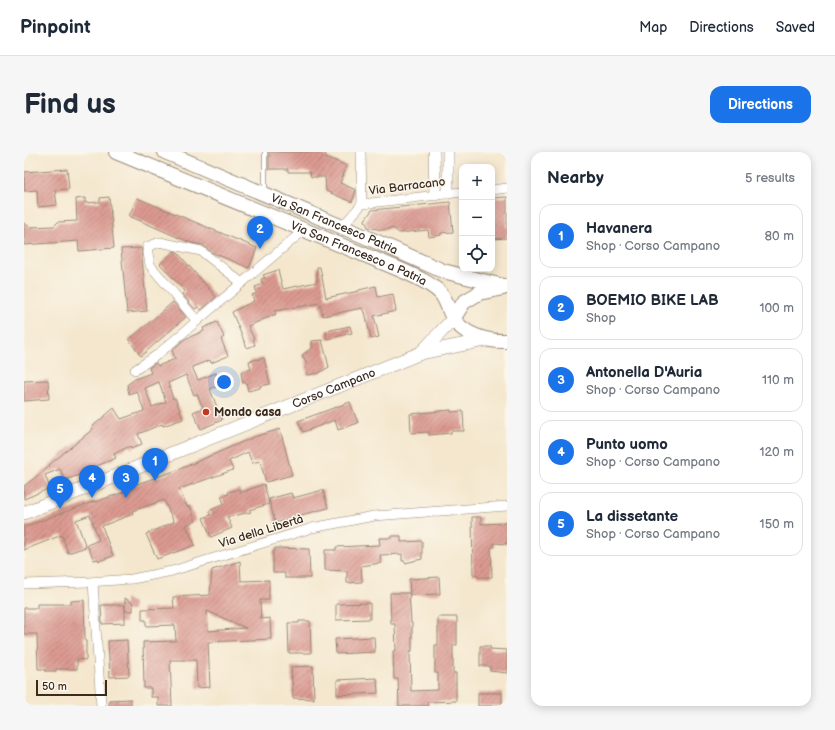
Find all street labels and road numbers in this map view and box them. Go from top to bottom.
street label: Via Barracano [368,174,446,199]
street label: Via San Francesco Patria [269,191,400,258]
street label: Via San Francesco a Patria [288,218,429,289]
street label: Corso Campano [290,365,378,412]
street label: Via della Libertà [217,511,305,551]

